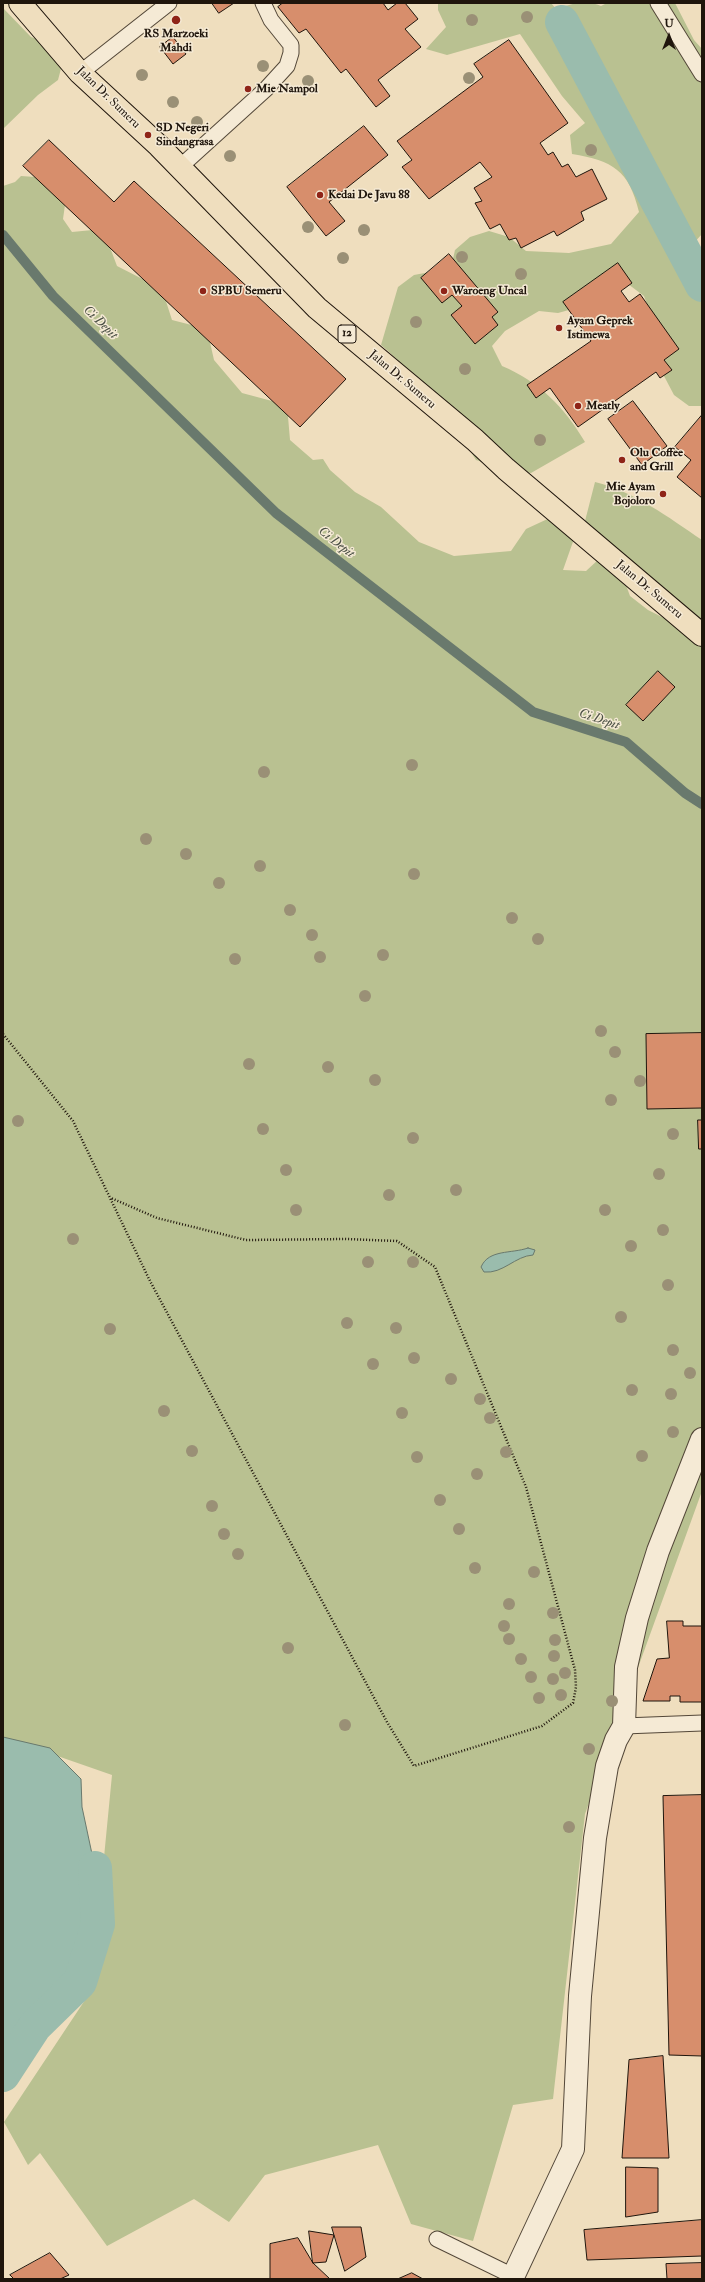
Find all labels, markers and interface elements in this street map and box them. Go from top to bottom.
marker: RS Marzoeki Mahdi [170,14,182,26]
north arrow [649,16,689,56]
text: U [664,17,674,30]
place label: RS Marzoeki Mahdi [144,27,208,55]
street label: Jalan Dr. Sumeru [73,64,143,132]
place label: Mie Nampol [256,82,318,96]
marker: Mie Nampol [243,84,253,94]
place label: SD Negeri Sindangrasa [156,121,213,149]
marker: SD Negeri Sindangrasa [143,130,153,140]
place label: Kedai De Javu 88 [328,188,410,202]
marker: Kedai De Javu 88 [315,190,325,200]
place label: SPBU Semeru [211,284,282,298]
place label: Waroeng Uncal [452,284,527,298]
marker: SPBU Semeru [198,286,208,296]
marker: Waroeng Uncal [439,286,449,296]
water label: Ci Depit [80,303,120,343]
place label: Ayam Geprek Istimewa [567,314,633,342]
marker: Ayam Geprek Istimewa [554,323,564,333]
road number: 12 [338,325,356,343]
street label: Jalan Dr. Sumeru [366,348,438,412]
place label: Meatly [586,399,620,413]
marker: Meatly [573,401,583,411]
place label: Olu Coffee and Grill [630,446,683,474]
marker: Olu Coffee and Grill [617,455,627,465]
place label: Mie Ayam Bojoloro [606,480,655,508]
marker: Mie Ayam Bojoloro [658,489,668,499]
water label: Ci Depit [315,524,357,562]
street label: Jalan Dr. Sumeru [613,558,685,622]
water label: Ci Depit [577,706,621,734]

